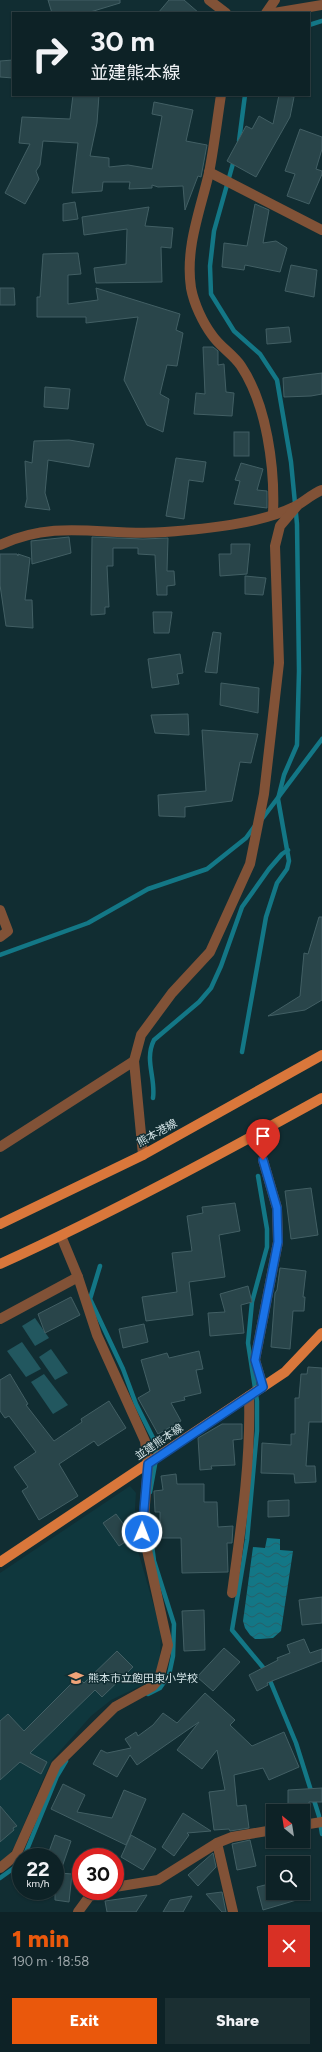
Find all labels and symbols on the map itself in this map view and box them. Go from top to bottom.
street label: 熊本港線 [135,1117,179,1149]
pin [246,1119,280,1160]
street label: 並建熊本線 [133,1421,185,1463]
position arrow [121,1511,163,1553]
school or university icon: 熊本市立飽田東小学校 [67,1669,85,1687]
place label: 熊本市立飽田東小学校 [88,1672,198,1685]
north arrow [266,1804,310,1848]
speed limit sign: 30 [72,1848,124,1900]

